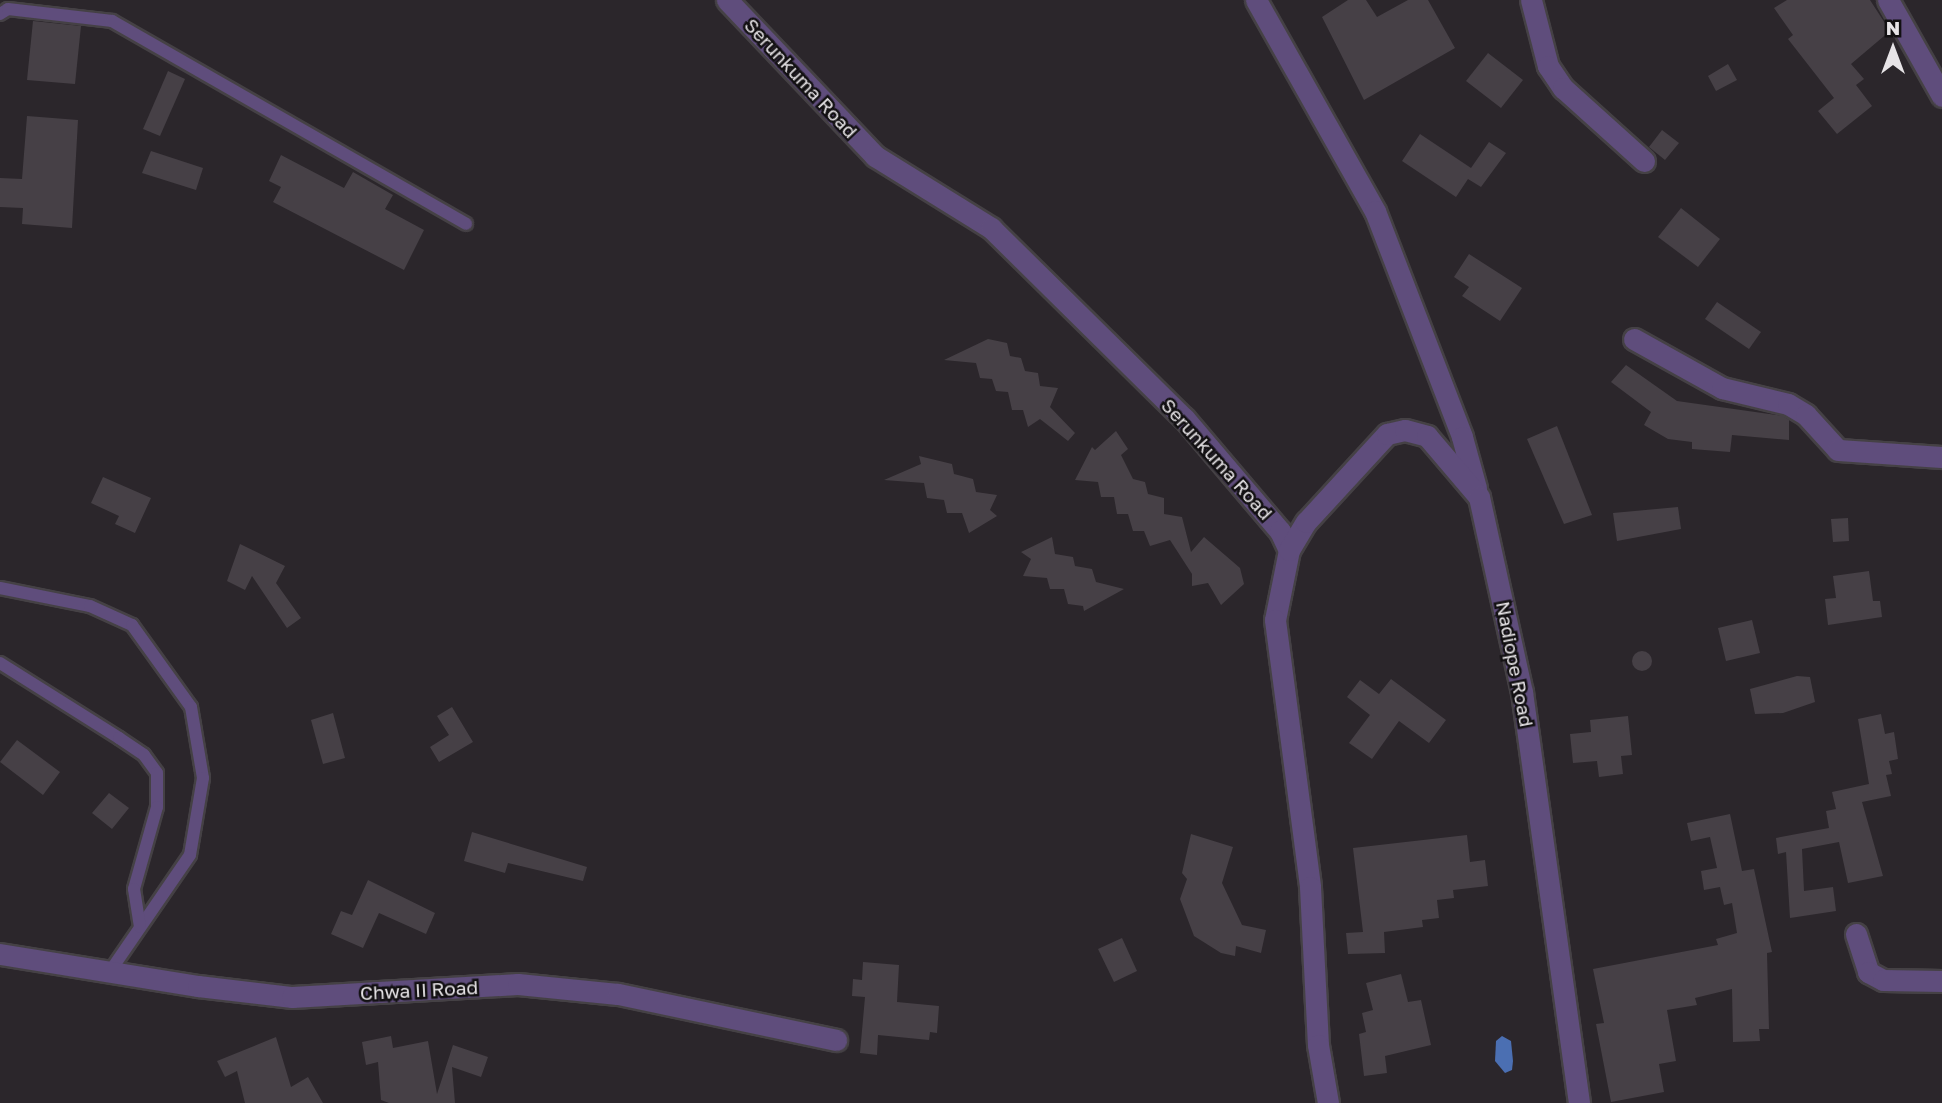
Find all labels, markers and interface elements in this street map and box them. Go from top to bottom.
street label: Serunkuma Road [740,14,862,142]
north arrow [1858,14,1928,84]
text: N [1886,16,1900,39]
street label: Serunkuma Road [1157,394,1277,524]
street label: Nadiope Road [1492,599,1538,729]
street label: Chwa II Road [359,976,479,1004]

